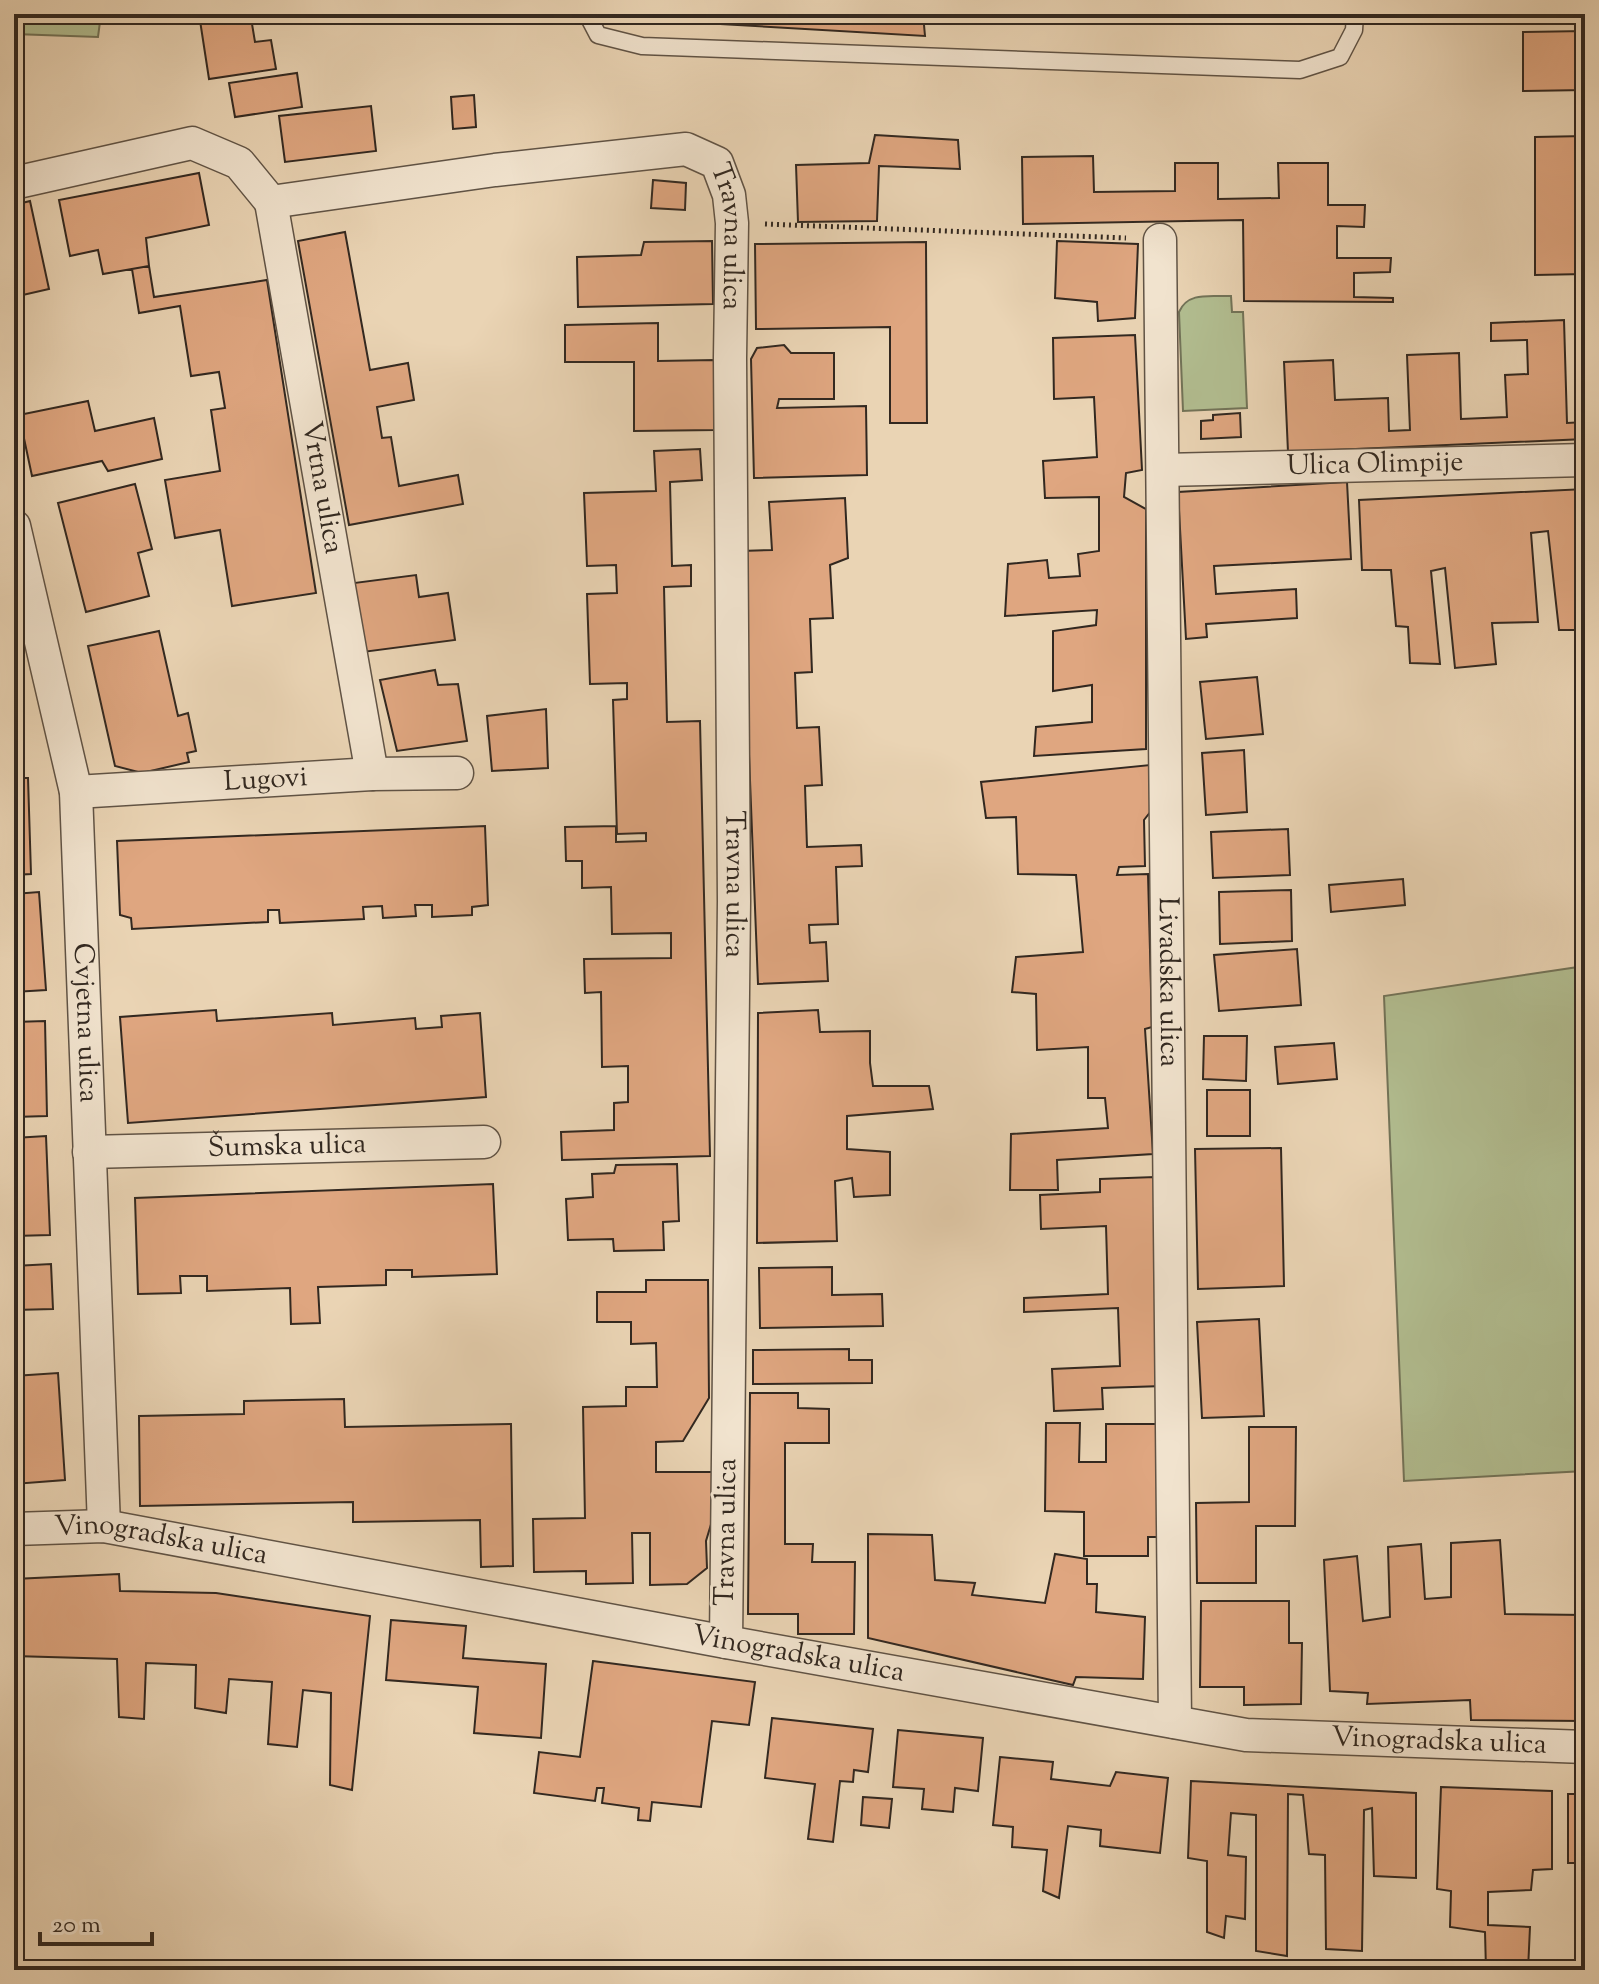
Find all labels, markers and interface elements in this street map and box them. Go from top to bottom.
street label: Travna ulica [699,158,752,310]
street label: Vrtna ulica [290,418,353,557]
street label: Ulica Olimpije [1286,443,1464,487]
street label: Lugovi [223,758,309,803]
street label: Travna ulica [713,810,754,958]
street label: Livadska ulica [1147,897,1188,1067]
street label: Cvjetna ulica [62,942,108,1103]
street label: Šumska ulica [207,1125,367,1169]
street label: Travna ulica [706,1458,748,1606]
street label: Vinogradska ulica [54,1505,271,1576]
street label: Vinogradska ulica [688,1616,908,1694]
street label: Vinogradska ulica [1330,1718,1547,1766]
scale bar [40,1896,152,1946]
text: 20 m [52,1909,101,1943]

